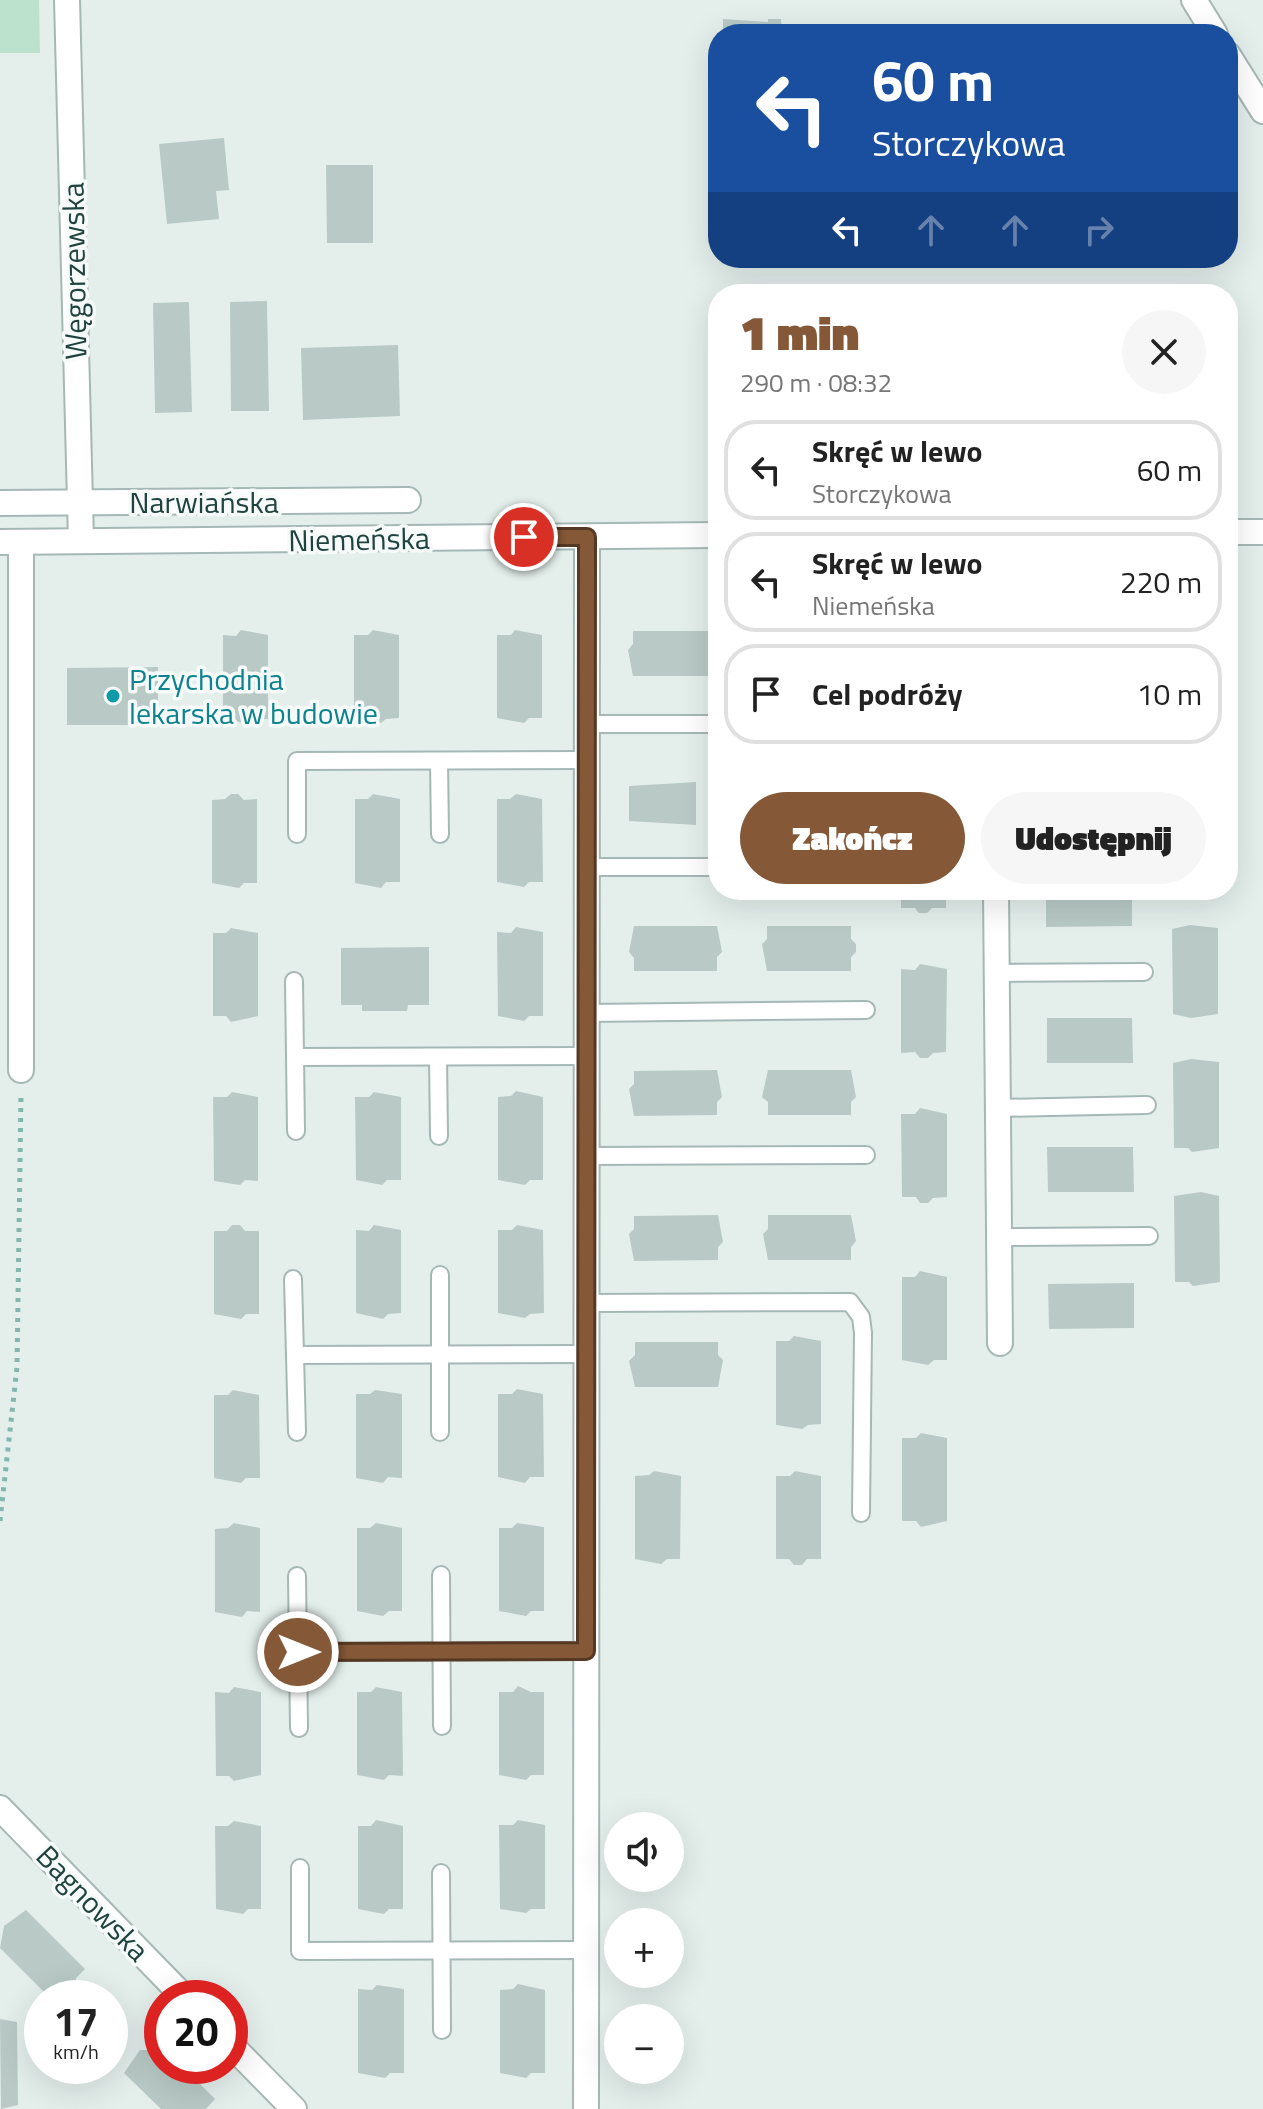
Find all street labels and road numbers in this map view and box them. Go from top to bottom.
street label: Węgorzewska [49,182,99,360]
street label: Narwiańska [129,479,279,525]
street label: Niemeńska [288,515,430,563]
street label: Bagnowska [25,1834,161,1972]

